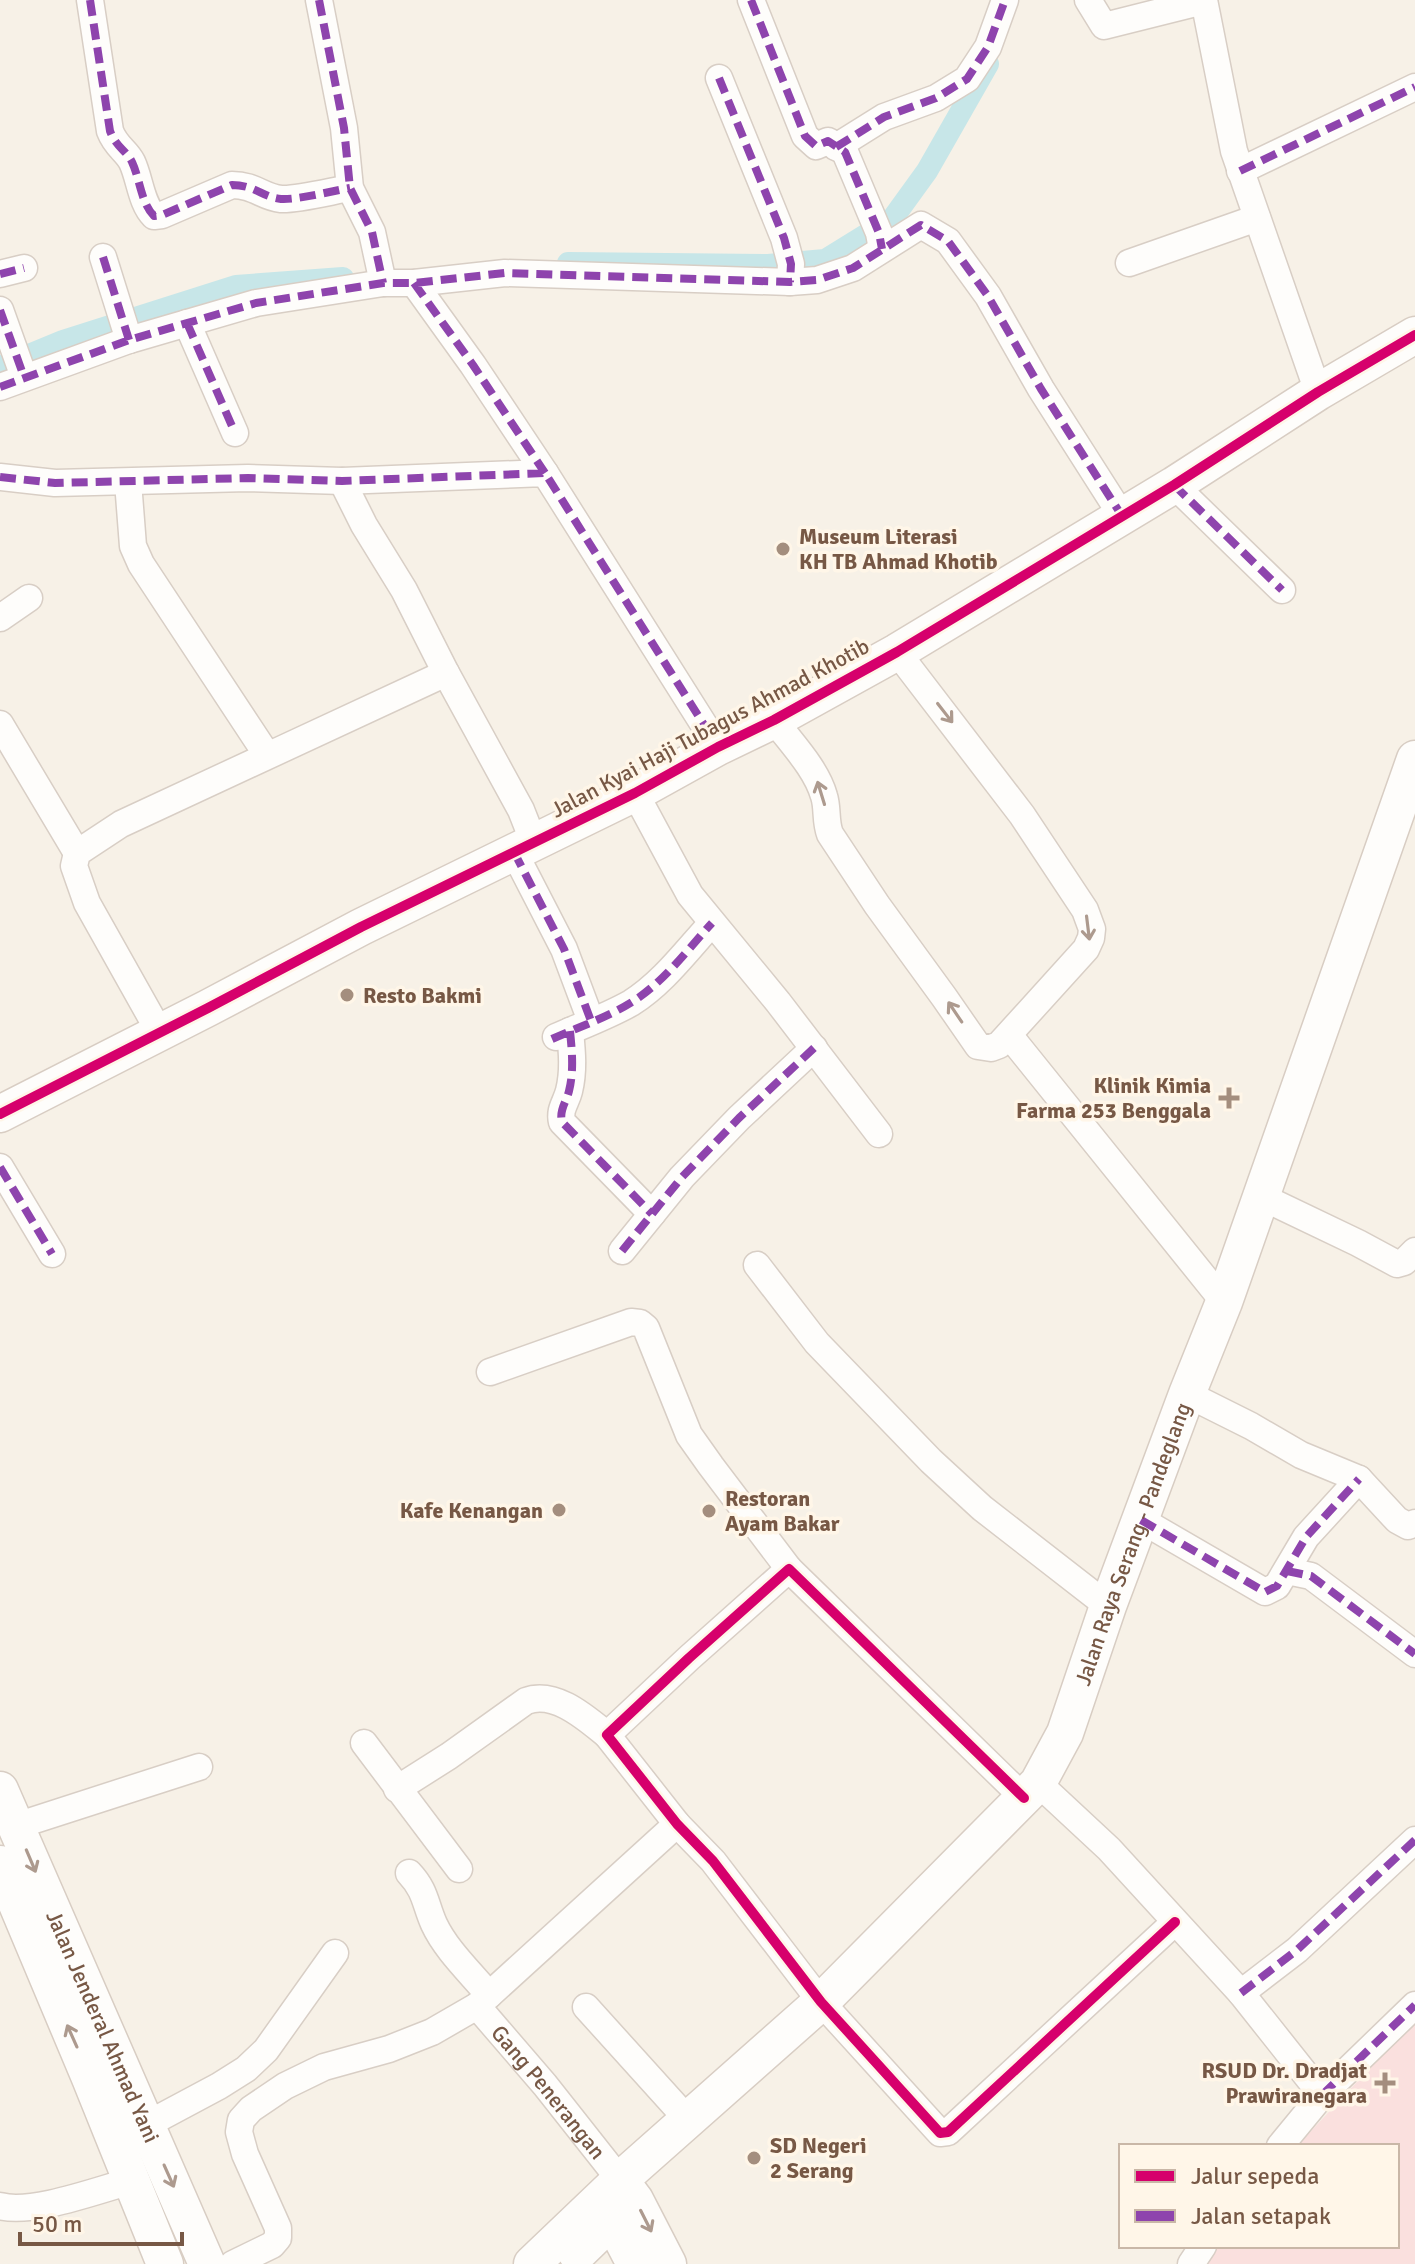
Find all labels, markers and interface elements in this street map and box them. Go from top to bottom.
place label: Museum Literasi KH TB Ahmad Khotib [799,523,998,575]
marker: Museum Literasi KH TB Ahmad Khotib [774,540,792,558]
street label: Jalan Kyai Haji Tubagus Ahmad Khotib [546,632,874,824]
one-way arrow [937,702,954,723]
one-way arrow [813,781,827,806]
one-way arrow [1081,914,1096,940]
place label: Resto Bakmi [363,982,482,1009]
marker: Resto Bakmi [338,986,356,1004]
one-way arrow [946,1001,962,1024]
place label: Klinik Kimia Farma 253 Benggala [1016,1072,1211,1124]
marker: Klinik Kimia Farma 253 Benggala [1218,1087,1240,1109]
street label: Jalan Raya Serang - Pandeglang [1069,1399,1196,1689]
place label: Restoran Ayam Bakar [725,1485,840,1537]
place label: Kafe Kenangan [400,1497,543,1524]
marker: Kafe Kenangan [550,1501,568,1519]
marker: Restoran Ayam Bakar [700,1502,718,1520]
one-way arrow [24,1849,39,1873]
street label: Jalan Jenderal Ahmad Yani [41,1906,166,2147]
street label: Gang Penerangan [486,2019,612,2164]
one-way arrow [63,2024,78,2049]
place label: RSUD Dr. Dradjat Prawiranegara [1202,2057,1367,2109]
marker: RSUD Dr. Dradjat Prawiranegara [1374,2072,1396,2094]
place label: SD Negeri 2 Serang [770,2132,866,2184]
legend [1119,2144,1399,2248]
marker: SD Negeri 2 Serang [745,2149,763,2167]
text: Jalur sepeda [1191,2161,1319,2191]
one-way arrow [162,2164,177,2188]
scale bar [20,2196,182,2246]
text: Jalan setapak [1191,2201,1331,2231]
one-way arrow [639,2208,654,2232]
text: 50 m [32,2209,82,2239]

